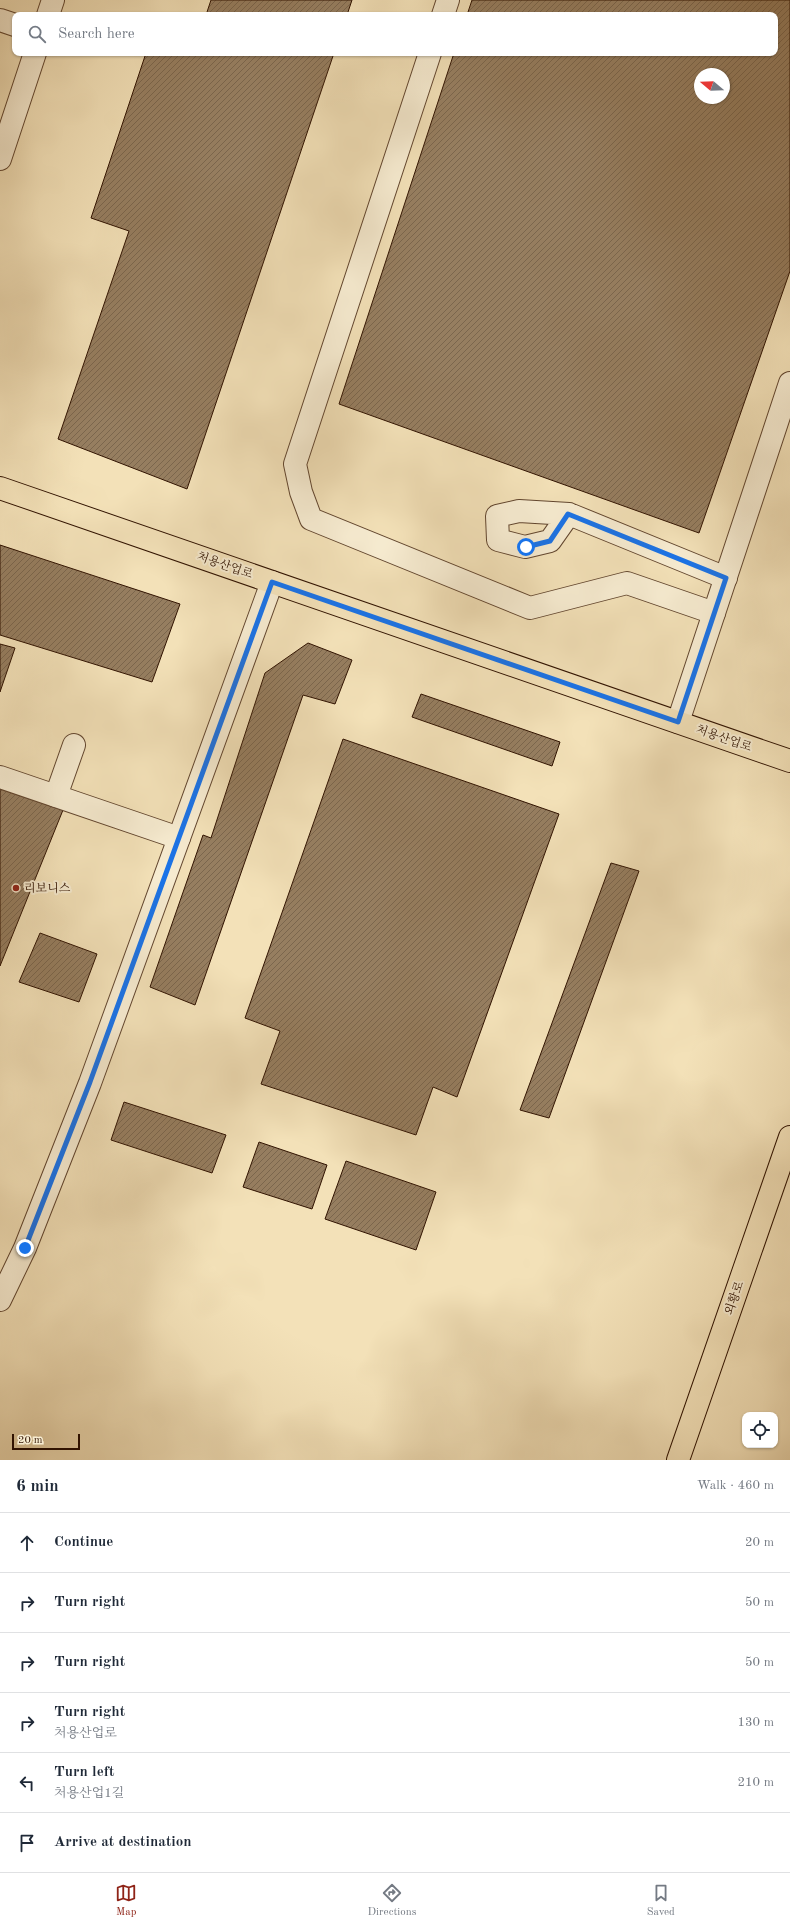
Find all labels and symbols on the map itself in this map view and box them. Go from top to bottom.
north arrow [694,68,730,104]
route start [517,538,535,556]
street label: 처용산업로 [195,550,255,581]
street label: 처용산업로 [694,723,754,754]
place label: 리보니스 [24,882,71,895]
marker: 리보니스 [11,883,21,893]
route end [16,1239,34,1257]
street label: 외황로 [722,1279,746,1317]
scale bar [12,1432,80,1451]

